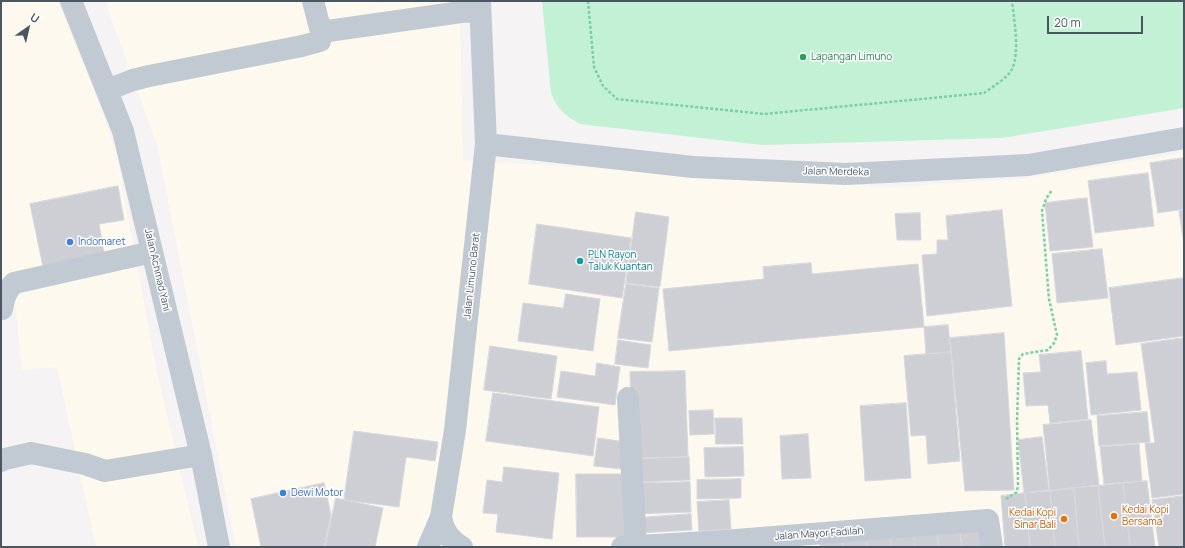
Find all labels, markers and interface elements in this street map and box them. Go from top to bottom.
north arrow [8,8,48,48]
scale bar [1049,8,1145,34]
text: U [28,9,42,26]
text: 20 m [1054,14,1081,31]
place label: Lapangan Limuno [811,51,892,63]
marker: Lapangan Limuno [798,52,808,62]
street label: Jalan Merdeka [803,165,869,179]
street label: Jalan Achmad Yani [142,228,172,312]
street label: Jalan Limuno Barat [462,232,482,320]
place label: Indomaret [78,236,125,248]
marker: Indomaret [65,237,75,247]
place label: PLN Rayon Taluk Kuantan [588,249,653,272]
marker: PLN Rayon Taluk Kuantan [575,256,585,266]
place label: Dewi Motor [291,487,343,499]
marker: Dewi Motor [278,488,288,498]
place label: Kedai Kopi Bersama [1122,504,1169,528]
place label: Kedai Kopi Sinar Bali [1009,507,1056,530]
marker: Kedai Kopi Bersama [1109,511,1119,521]
marker: Kedai Kopi Sinar Bali [1059,514,1069,524]
street label: Jalan Mayor Fadilah [774,525,864,543]

